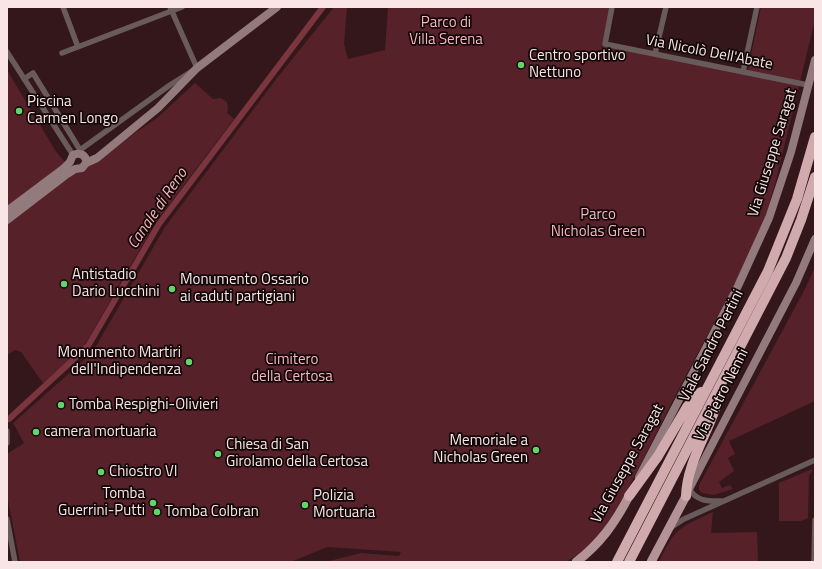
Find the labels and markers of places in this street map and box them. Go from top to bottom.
place label: Centro sportivo Nettuno [529,47,626,82]
marker: Centro sportivo Nettuno [516,60,526,70]
place label: Piscina Carmen Longo [27,93,118,128]
marker: Piscina Carmen Longo [14,106,24,116]
place label: Antistadio Dario Lucchini [72,266,160,301]
place label: Monumento Ossario ai caduti partigiani [180,271,309,306]
marker: Antistadio Dario Lucchini [59,279,69,289]
marker: Monumento Ossario ai caduti partigiani [167,284,177,294]
place label: Monumento Martiri dell'Indipendenza [58,344,181,379]
marker: Monumento Martiri dell'Indipendenza [184,357,194,367]
place label: Tomba Respighi-Olivieri [69,396,218,414]
marker: Tomba Respighi-Olivieri [56,400,66,410]
place label: camera mortuaria [44,423,157,441]
marker: camera mortuaria [31,427,41,437]
place label: Memoriale a Nicholas Green [433,432,528,467]
place label: Chiesa di San Girolamo della Certosa [226,436,368,471]
marker: Memoriale a Nicholas Green [531,445,541,455]
marker: Chiesa di San Girolamo della Certosa [213,449,223,459]
place label: Chiostro VI [109,463,177,481]
marker: Chiostro VI [96,467,106,477]
place label: Tomba Guerrini-Putti [58,485,145,520]
place label: Polizia Mortuaria [313,487,375,522]
marker: Tomba Guerrini-Putti [148,498,158,508]
marker: Polizia Mortuaria [300,500,310,510]
place label: Tomba Colbran [165,503,259,521]
marker: Tomba Colbran [152,507,162,517]

